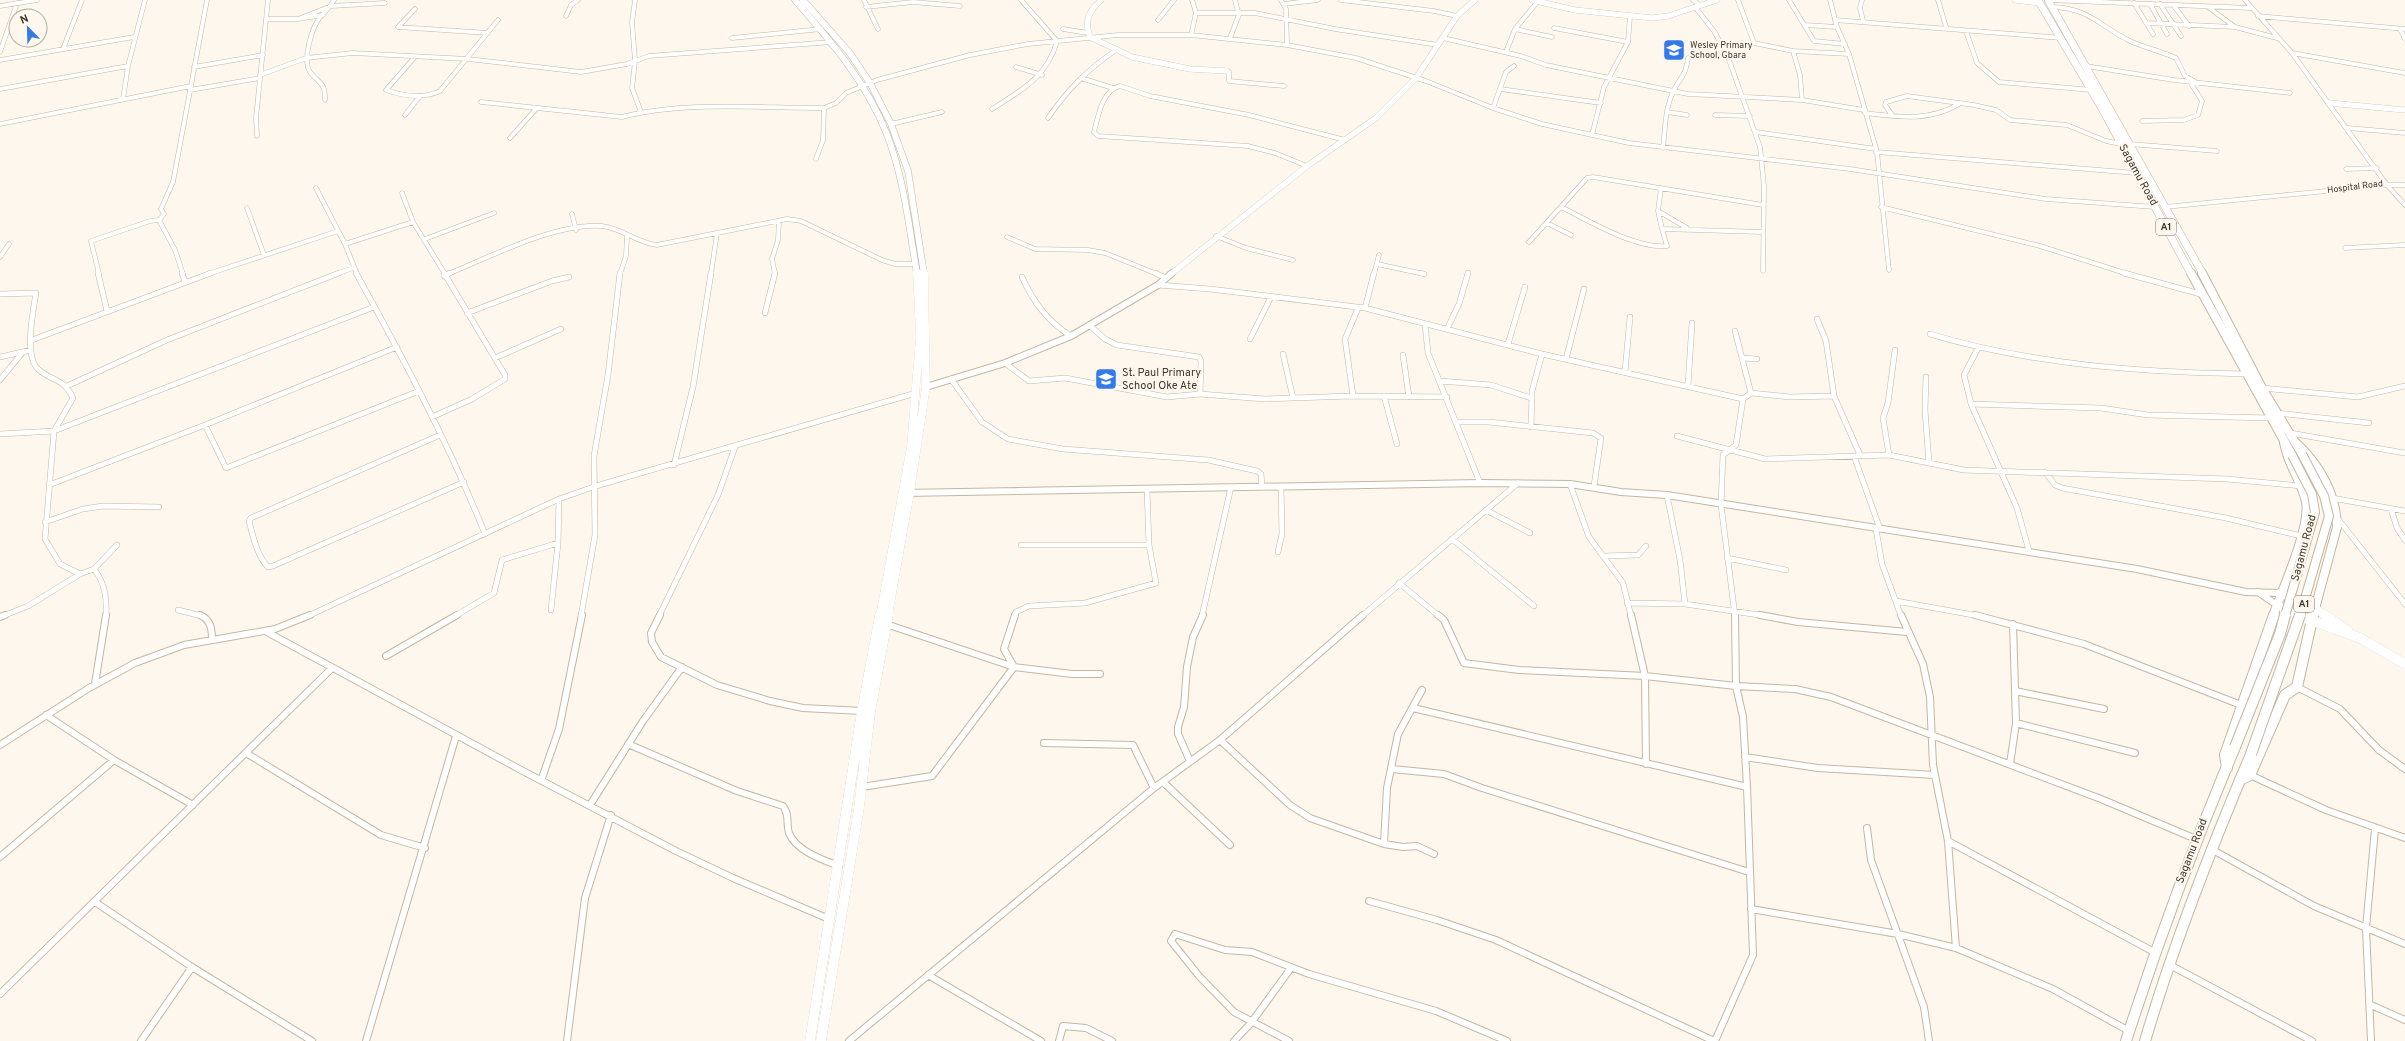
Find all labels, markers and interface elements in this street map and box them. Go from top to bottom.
north arrow [8,8,48,48]
text: N [18,12,31,28]
school or university icon: Wesley Primary School, Gbara [1661,37,1687,63]
place label: Wesley Primary School, Gbara [1690,40,1753,61]
street label: Sagamu Road [2115,142,2161,208]
street label: Hospital Road [2326,178,2384,196]
road number: A1 [2156,219,2176,235]
school or university icon: St. Paul Primary School Oke Ate [1093,366,1119,392]
place label: St. Paul Primary School Oke Ate [1122,366,1201,393]
street label: Sagamu Road [2288,513,2320,583]
road number: A1 [2294,596,2314,612]
street label: Sagamu Road [2173,817,2211,885]

